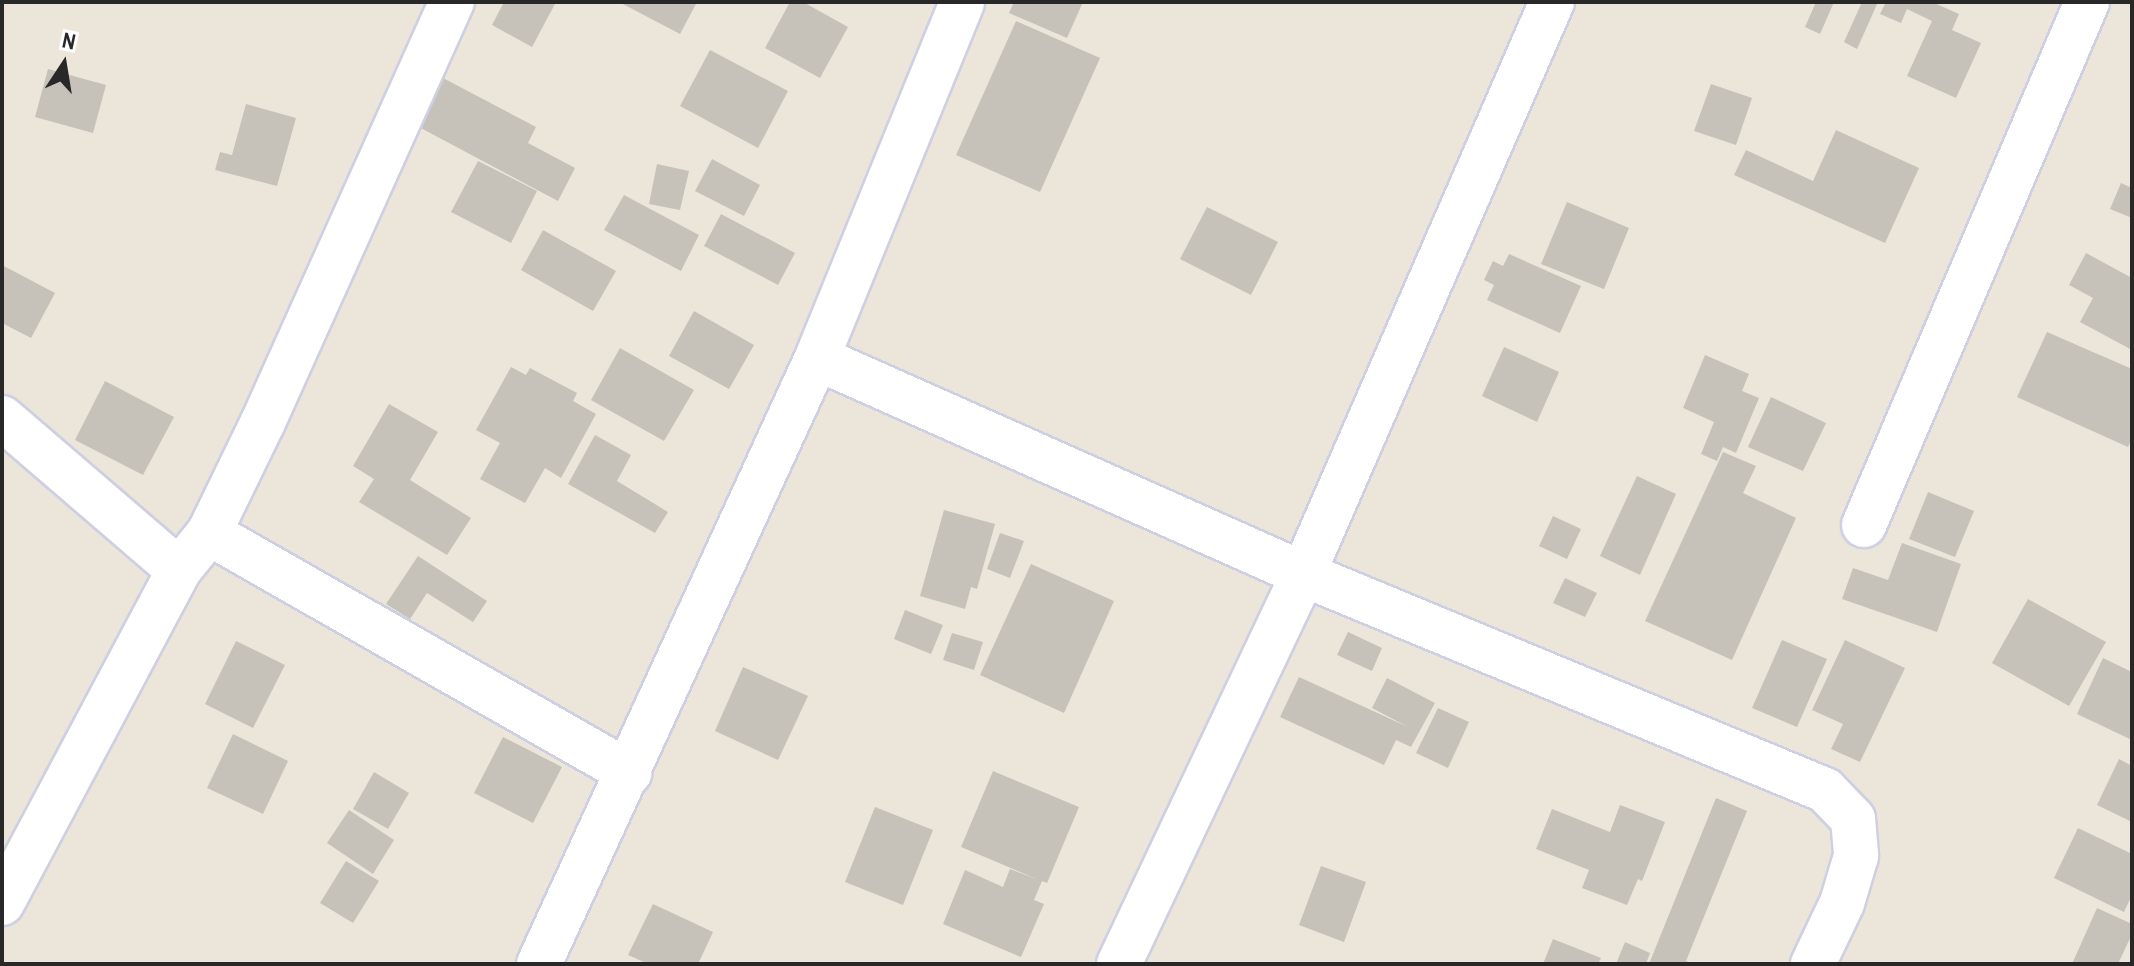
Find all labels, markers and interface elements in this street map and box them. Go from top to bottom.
north arrow [24,24,104,104]
text: N [59,24,78,57]

